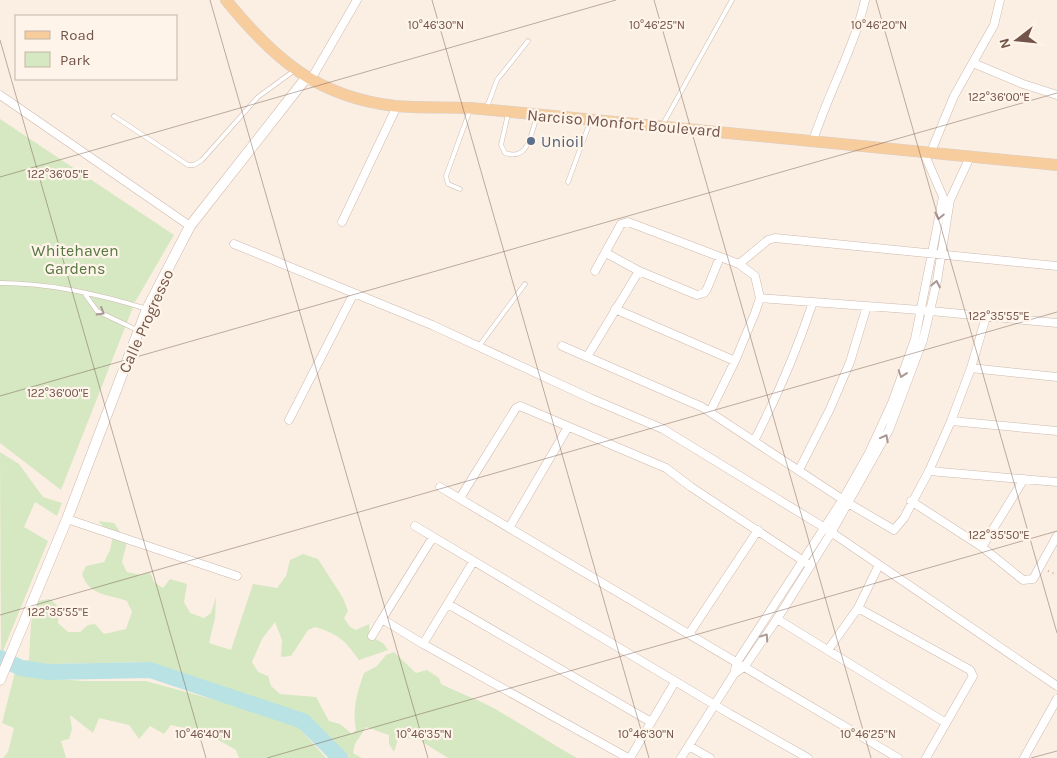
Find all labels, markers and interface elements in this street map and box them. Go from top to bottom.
legend [15,15,178,80]
north arrow [992,15,1042,65]
text: 10°46'30"N [408,18,464,32]
text: 10°46'25"N [629,18,685,32]
text: 10°46'20"N [851,18,907,32]
text: Road [60,26,95,44]
text: N [995,36,1015,51]
text: Park [60,51,90,69]
text: 122°36'00"E [968,90,1030,104]
street label: Narciso Monfort Boulevard [526,105,722,141]
place label: Unioil [541,132,584,151]
marker: Unioil [525,135,537,147]
text: 122°36'05"E [27,167,89,181]
one-way arrow [934,211,945,220]
park label: Whitehaven Gardens [31,241,119,278]
street label: Calle Progresso [115,266,177,376]
one-way arrow [930,280,940,289]
one-way arrow [96,306,105,316]
text: 122°35'55"E [968,309,1030,323]
one-way arrow [898,369,908,378]
text: 122°36'00"E [27,386,89,400]
one-way arrow [879,434,889,443]
text: 122°35'50"E [968,528,1030,542]
text: 122°35'55"E [27,605,89,619]
one-way arrow [758,633,768,642]
text: 10°46'40"N [175,727,231,741]
text: 10°46'35"N [396,727,452,741]
text: 10°46'30"N [618,727,674,741]
text: 10°46'25"N [840,727,896,741]

